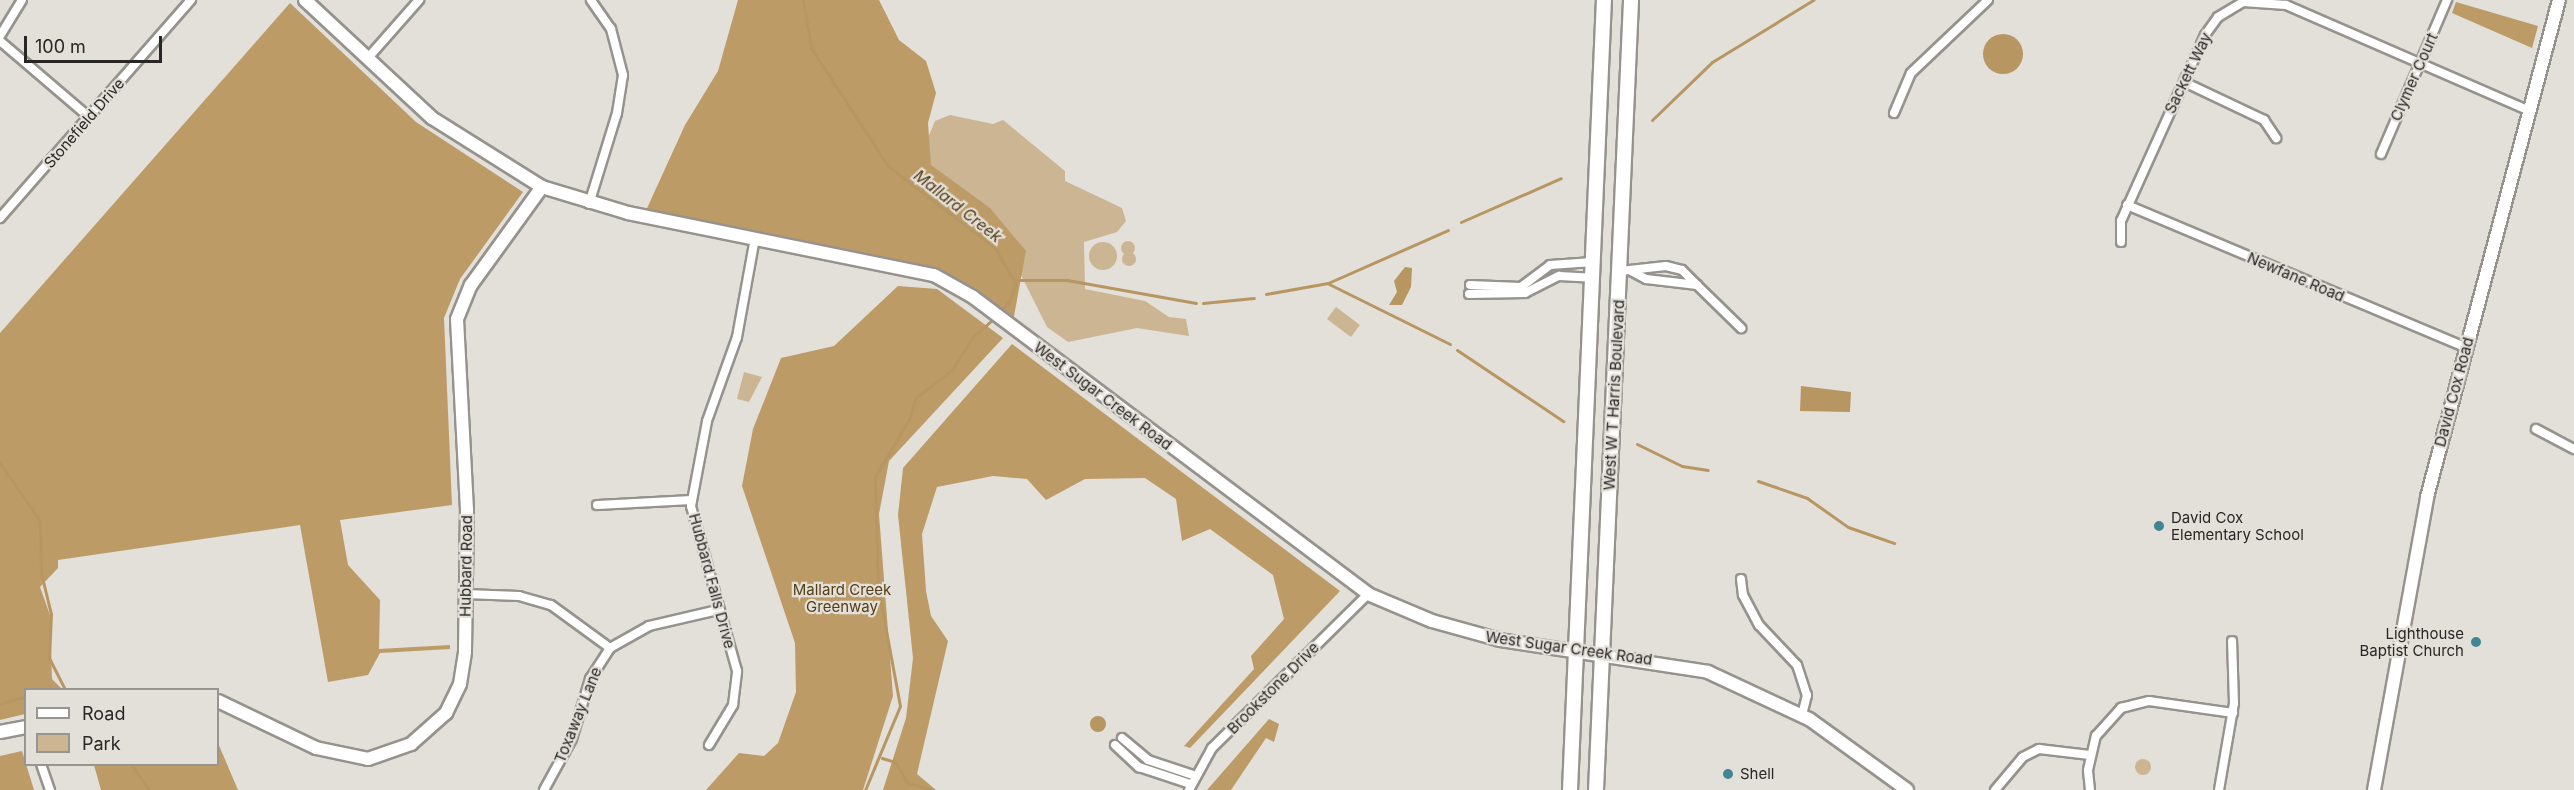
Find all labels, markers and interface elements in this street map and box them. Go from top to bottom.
scale bar [27,24,165,62]
street label: Sackett Way [2161,30,2215,116]
street label: Clymer Court [2387,30,2441,124]
text: 100 m [35,36,86,57]
street label: Stonefield Drive [40,74,128,172]
water label: Mallard Creek [910,166,1006,246]
street label: Newfane Road [2245,248,2347,306]
street label: West W T Harris Boulevard [1600,299,1628,491]
street label: David Cox Road [2431,335,2477,449]
street label: West Sugar Creek Road [1030,338,1176,454]
place label: David Cox Elementary School [2171,508,2304,543]
street label: Hubbard Falls Drive [685,511,739,651]
street label: Hubbard Road [456,515,476,617]
marker: David Cox Elementary School [2152,519,2166,533]
park label: Mallard Creek Greenway [793,580,891,615]
place label: Lighthouse Baptist Church [2359,624,2464,659]
street label: West Sugar Creek Road [1484,627,1654,669]
marker: Lighthouse Baptist Church [2469,635,2483,649]
street label: Brookstone Drive [1223,638,1323,738]
street label: Toxaway Lane [551,665,605,765]
legend [24,688,219,766]
text: Road [82,703,125,724]
text: Park [82,733,121,754]
place label: Shell [1740,765,1775,783]
marker: Shell [1721,767,1735,781]

